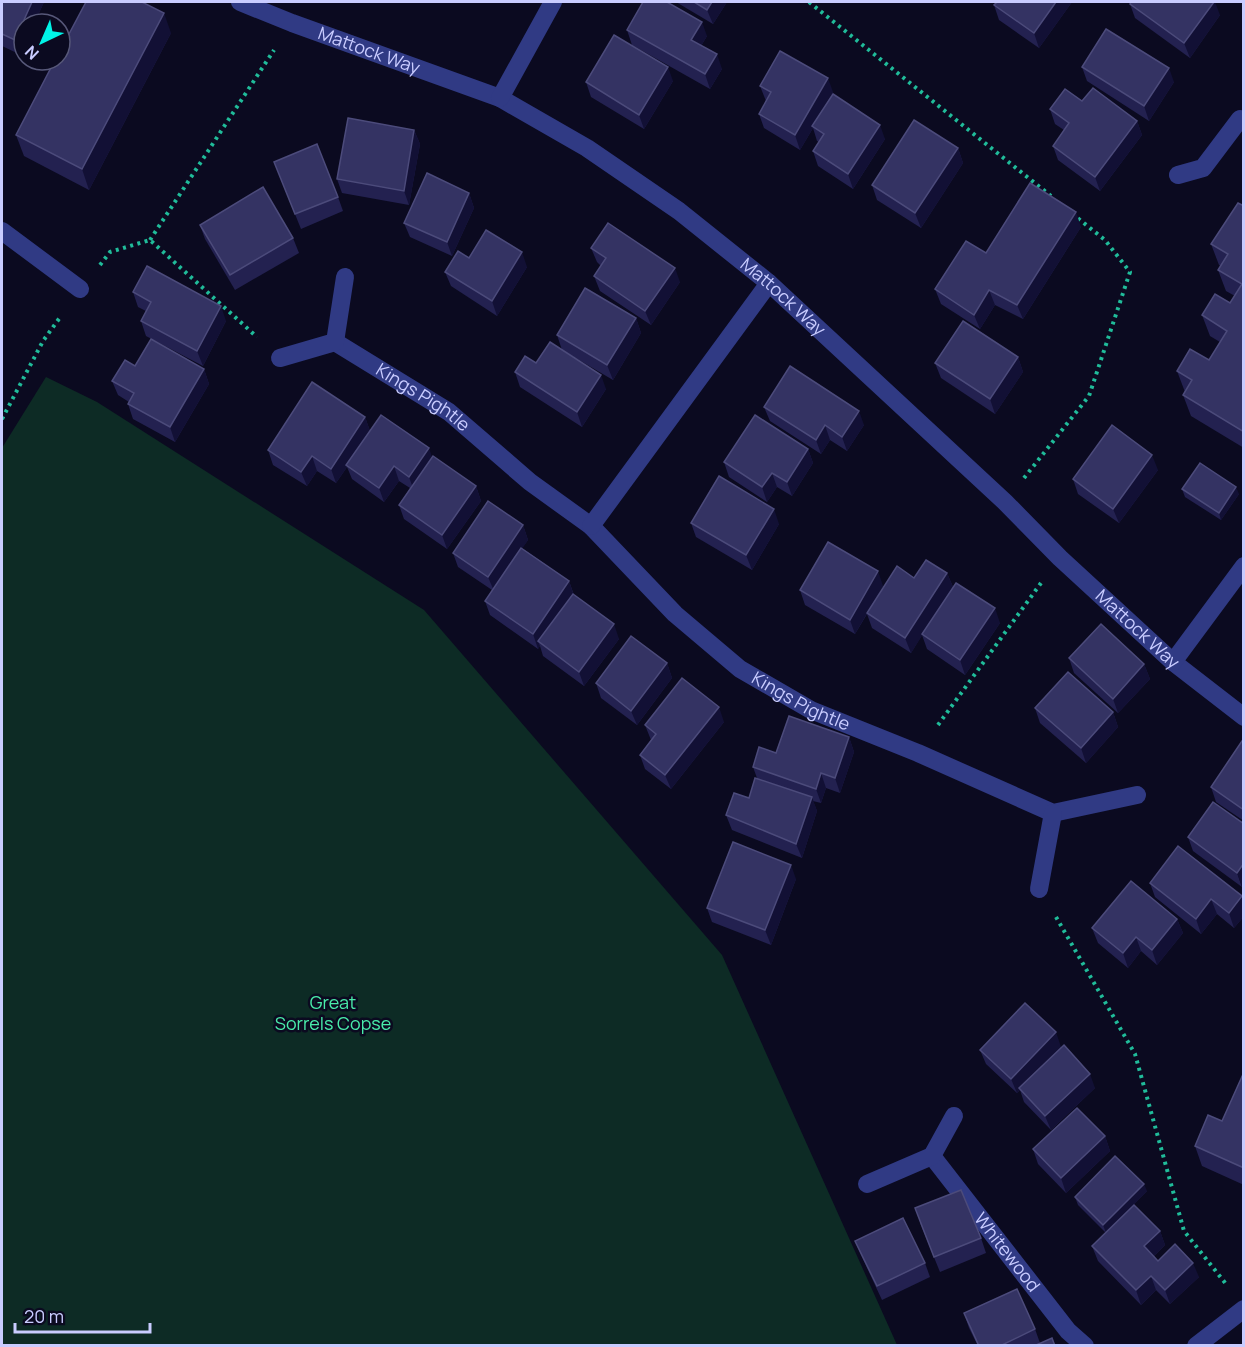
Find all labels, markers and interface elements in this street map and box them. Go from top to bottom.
north arrow [12,12,72,72]
street label: Mattock Way [315,20,424,79]
text: N [20,41,43,65]
street label: Mattock Way [736,252,832,341]
street label: Kings Pightle [372,357,476,436]
street label: Mattock Way [1091,584,1185,674]
street label: Kings Pightle [748,665,854,736]
park label: Great Sorrels Copse [275,990,391,1035]
street label: Whitewood [969,1207,1046,1296]
scale bar [15,1296,150,1334]
text: 20 m [24,1304,64,1328]

